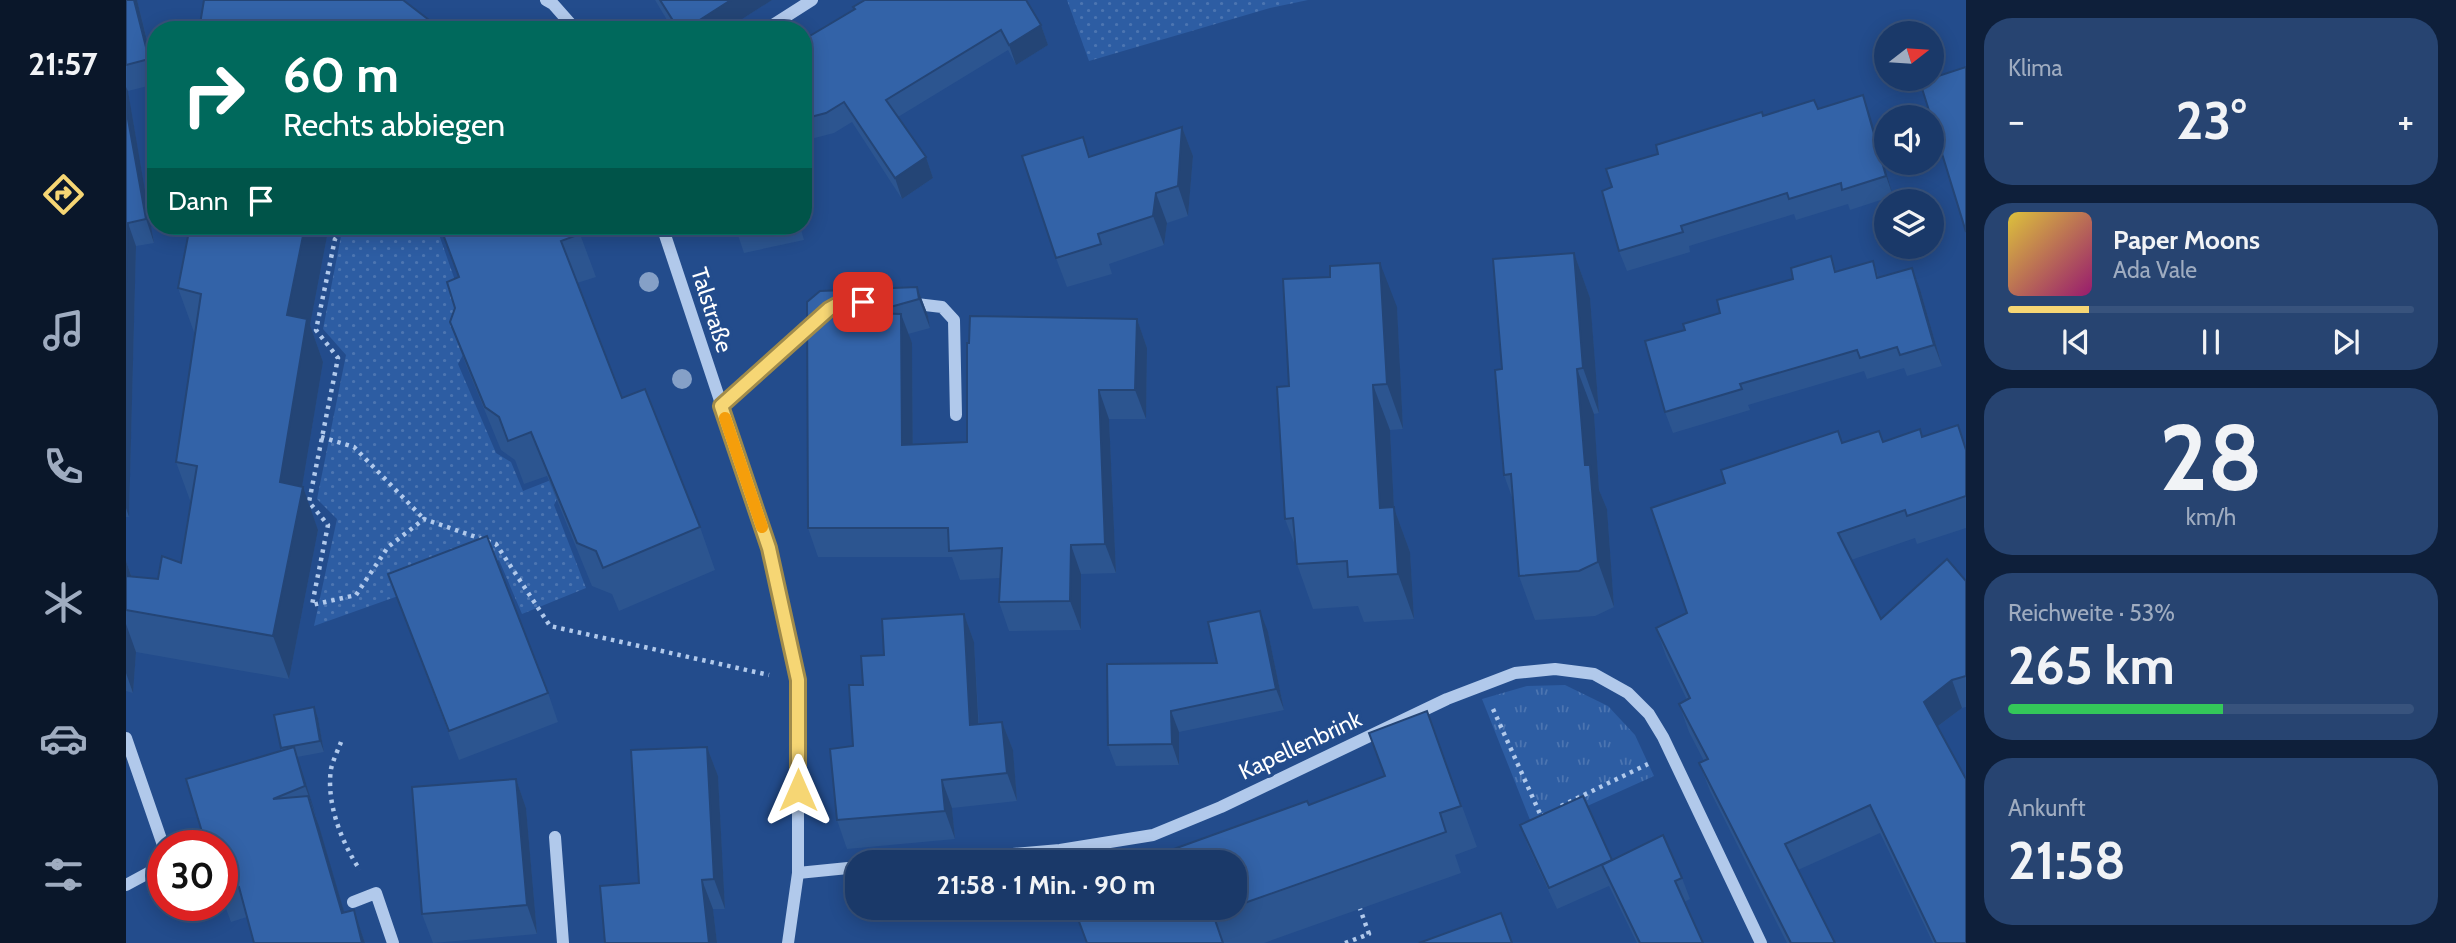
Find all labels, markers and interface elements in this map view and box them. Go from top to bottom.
north arrow [1874,21,1944,91]
map controls [1874,21,1944,259]
text: 21:57 [28,44,98,83]
text: 60 m [283,45,399,104]
icon: right [168,49,259,140]
text: Klima [2008,54,2063,82]
text: 23° [2176,89,2246,152]
text: − [2008,97,2025,144]
text: + [2397,97,2414,144]
text: Rechts abbiegen [283,105,505,144]
button: sound [1874,105,1944,175]
icon: directions [39,170,88,219]
icon: arrive [242,182,280,220]
text: Dann [168,185,228,217]
button: layers [1874,189,1944,259]
text: Paper Moons [2113,224,2260,256]
text: Ada Vale [2113,256,2197,284]
street label: Talstraße [685,264,739,356]
pin [833,272,893,332]
icon: arrive [844,283,882,321]
icon: music [39,306,88,355]
icon: previous [2057,323,2095,361]
icon: pause [2192,323,2230,361]
icon: next [2327,323,2365,361]
text: 28 [2159,402,2263,513]
icon: phone [39,442,88,491]
text: km/h [2186,503,2236,531]
icon: climate [39,578,88,627]
text: Reichweite · 53% [2008,599,2175,627]
text: 265 km [2008,634,2175,697]
street label: Kapellenbrink [1234,704,1366,786]
icon: car [39,714,88,763]
position arrow [761,753,835,827]
text: Ankunft [2008,794,2086,822]
text: 21:58 [2008,829,2126,892]
speed limit sign: 30 [147,830,238,921]
icon: filters [39,850,88,899]
text: 21:58 · 1 Min. · 90 m [937,869,1155,901]

